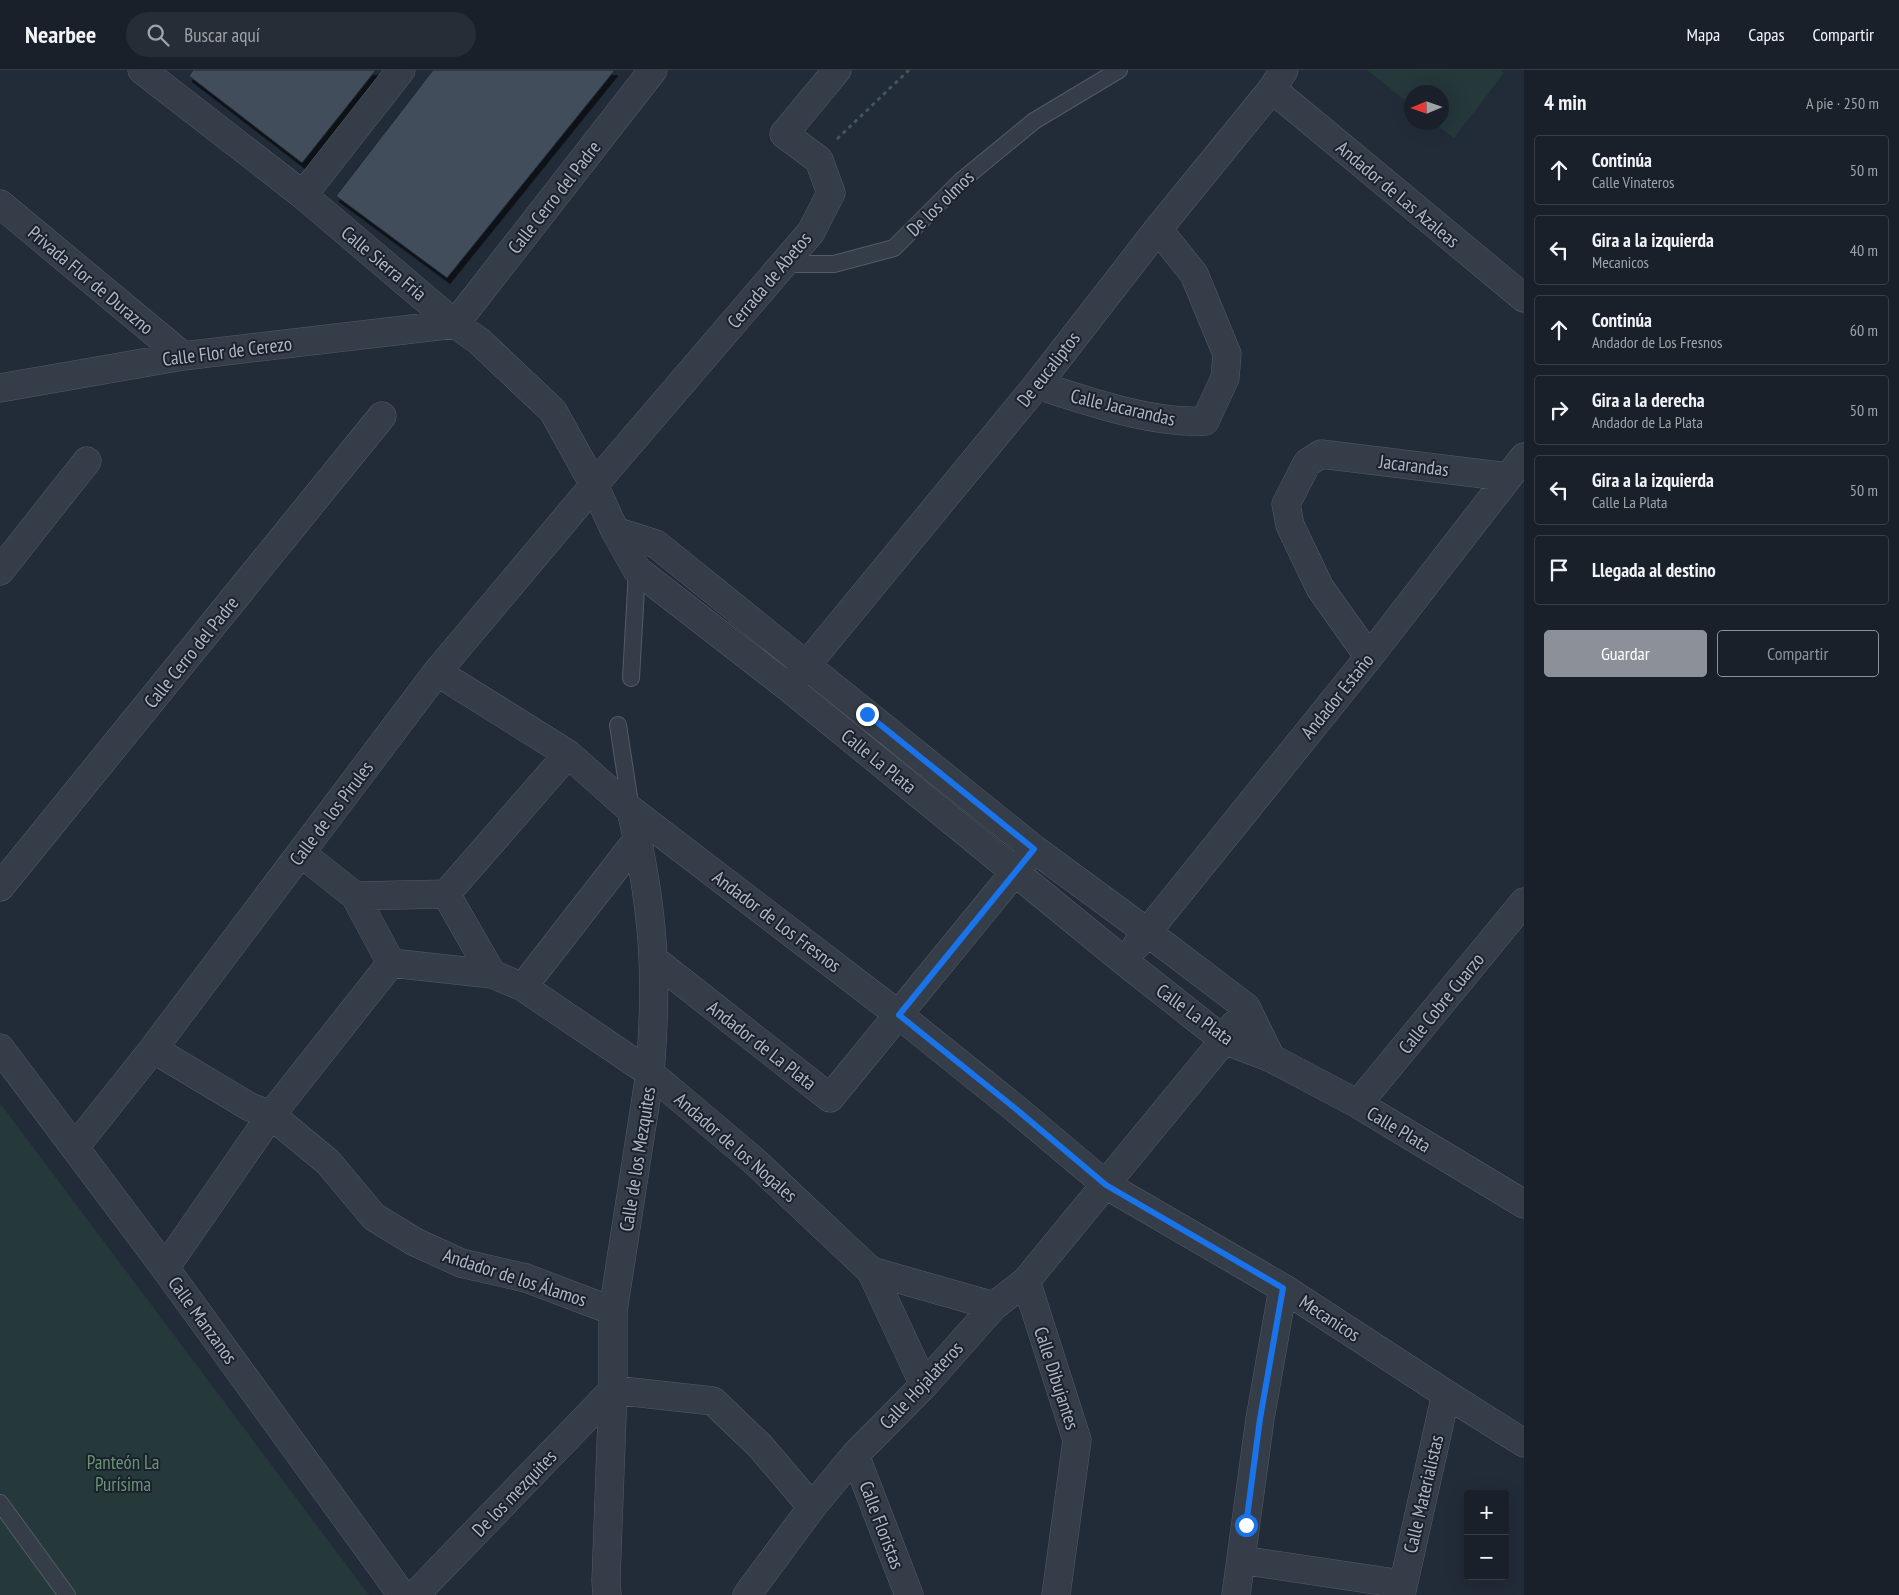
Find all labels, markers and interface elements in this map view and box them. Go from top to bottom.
search box [126,12,476,57]
text: Nearbee [25,19,96,50]
icon: search [144,21,172,49]
text: Buscar aquí [184,23,260,47]
text: Mapa [1687,23,1720,46]
text: Capas [1748,23,1785,46]
text: Compartir [1813,23,1874,46]
north arrow [1404,85,1449,130]
text: 4 min [1544,89,1586,116]
text: A pie · 250 m [1806,93,1879,113]
street label: Andador de Las Azaleas [1331,135,1465,253]
street label: Calle Cerro del Padre [502,136,606,258]
text: Continúa [1592,148,1652,172]
icon: ahead [1545,156,1573,184]
text: 50 m [1850,160,1878,180]
street label: De los olmos [901,165,979,241]
text: Calle Vinateros [1592,172,1674,192]
street label: Calle Sierra Fría [337,220,431,306]
street label: Privada Flor de Durazno [23,221,159,339]
street label: Cerrada de Abetos [722,227,816,333]
text: Gira a la izquierda [1592,228,1714,252]
icon: left [1545,236,1573,264]
text: 40 m [1850,240,1878,260]
text: Mecanicos [1592,252,1649,272]
text: Continúa [1592,308,1652,332]
icon: ahead [1545,316,1573,344]
text: 60 m [1850,320,1878,340]
street label: De eucaliptos [1011,327,1085,411]
street label: Calle Flor de Cerezo [161,331,293,371]
text: Andador de Los Fresnos [1592,332,1722,352]
street label: Calle Jacarandas [1068,383,1178,431]
text: Gira a la derecha [1592,388,1705,412]
icon: right [1545,396,1573,424]
text: 50 m [1850,400,1878,420]
text: Andador de La Plata [1592,412,1703,432]
street label: Jacarandas [1377,449,1450,481]
text: Gira a la izquierda [1592,468,1714,492]
icon: left [1545,476,1573,504]
text: 50 m [1850,480,1878,500]
text: Calle La Plata [1592,492,1667,512]
icon: arrive [1545,556,1573,584]
text: Llegada al destino [1592,558,1716,582]
street label: Calle Cerro del Padre [139,591,244,713]
button: Guardar [1544,630,1707,677]
button: Compartir [1717,630,1879,677]
street label: Andador Estaño [1295,649,1379,743]
route end [856,703,879,726]
street label: Calle La Plata [837,724,921,798]
street label: Calle de los Pirules [284,756,378,870]
street label: Andador de Los Fresnos [708,865,846,977]
street label: Calle Cobre Cuarzo [1393,948,1489,1058]
street label: Calle La Plata [1152,978,1238,1050]
street label: Andador de La Plata [703,995,821,1095]
street label: Calle de los Mezquites [614,1085,660,1233]
street label: Andador de los Nogales [670,1087,802,1207]
street label: Calle Plata [1363,1101,1435,1157]
street label: Andador de los Álamos [440,1242,590,1312]
street label: Calle Manzanos [163,1272,243,1368]
street label: Mecanicos [1295,1289,1365,1347]
street label: Calle Dibujantes [1029,1324,1085,1432]
street label: Calle Hojalateros [874,1336,968,1434]
street label: Calle Materialistas [1398,1433,1448,1555]
street label: De los mezquites [467,1445,561,1541]
park label: Panteón La Purísima [87,1450,159,1496]
street label: Calle Floristas [854,1478,910,1572]
map controls [1464,1490,1509,1580]
button: + [1464,1490,1509,1535]
route start [1235,1514,1258,1537]
button: − [1464,1535,1509,1580]

